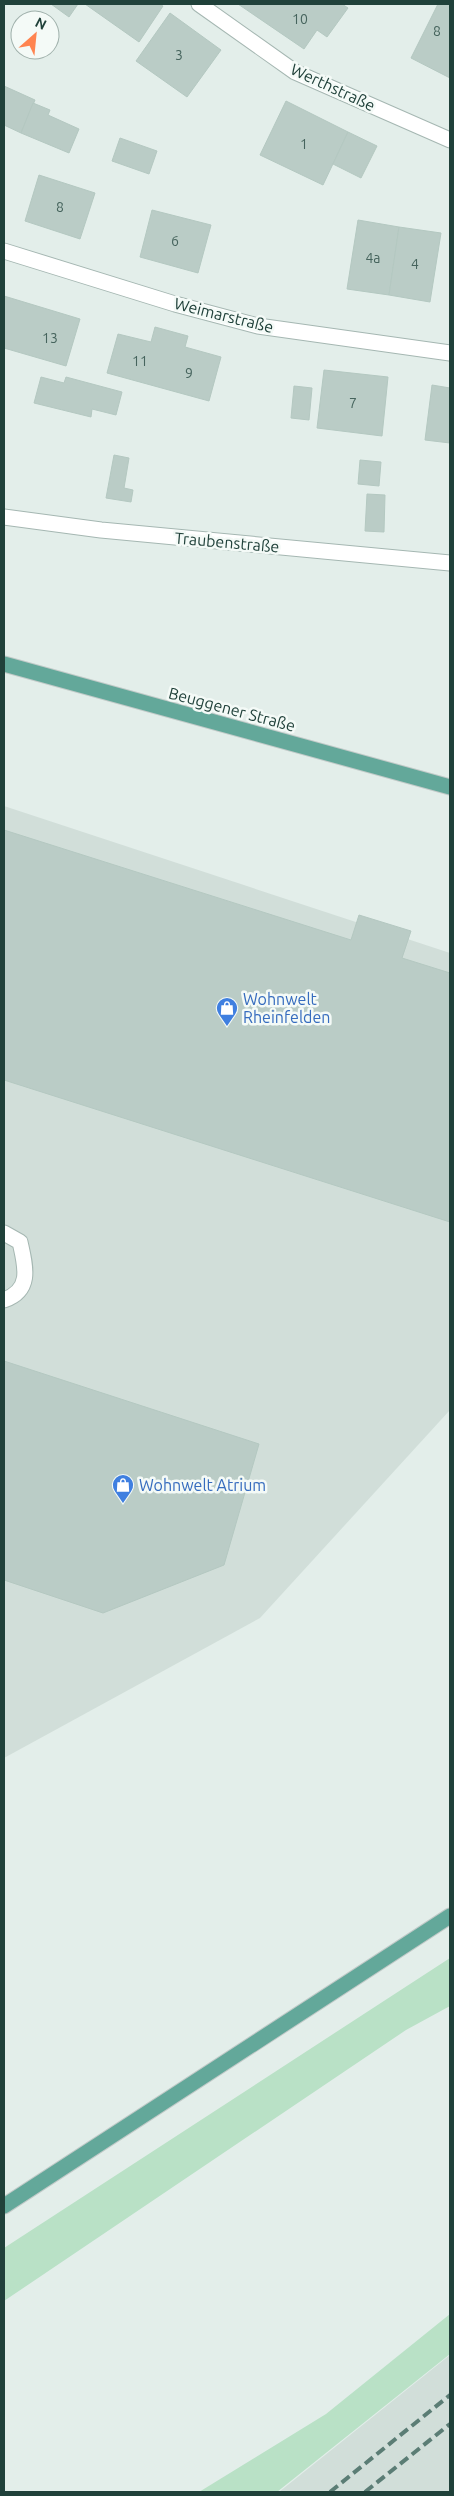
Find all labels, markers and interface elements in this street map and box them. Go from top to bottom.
north arrow [10,10,60,60]
house number: 10 [292,11,308,27]
text: N [33,14,49,33]
house number: 8 [433,23,441,39]
house number: 3 [175,47,183,63]
street label: Werthstraße [288,60,378,114]
house number: 1 [300,136,308,152]
house number: 8 [56,199,64,215]
house number: 6 [171,233,179,249]
house number: 4a [365,250,381,266]
house number: 4 [411,256,419,272]
street label: Weimarstraße [173,294,275,336]
house number: 13 [42,330,58,346]
house number: 11 [132,353,148,369]
house number: 9 [185,365,193,381]
house number: 7 [349,395,357,411]
street label: Traubenstraße [174,528,280,556]
street label: Beuggener Straße [167,683,297,735]
place label: Wohnwelt Rheinfelden [243,990,330,1026]
shop icon: Wohnwelt Rheinfelden [215,996,239,1027]
shop icon: Wohnwelt Atrium [111,1473,135,1504]
place label: Wohnwelt Atrium [139,1476,266,1494]

